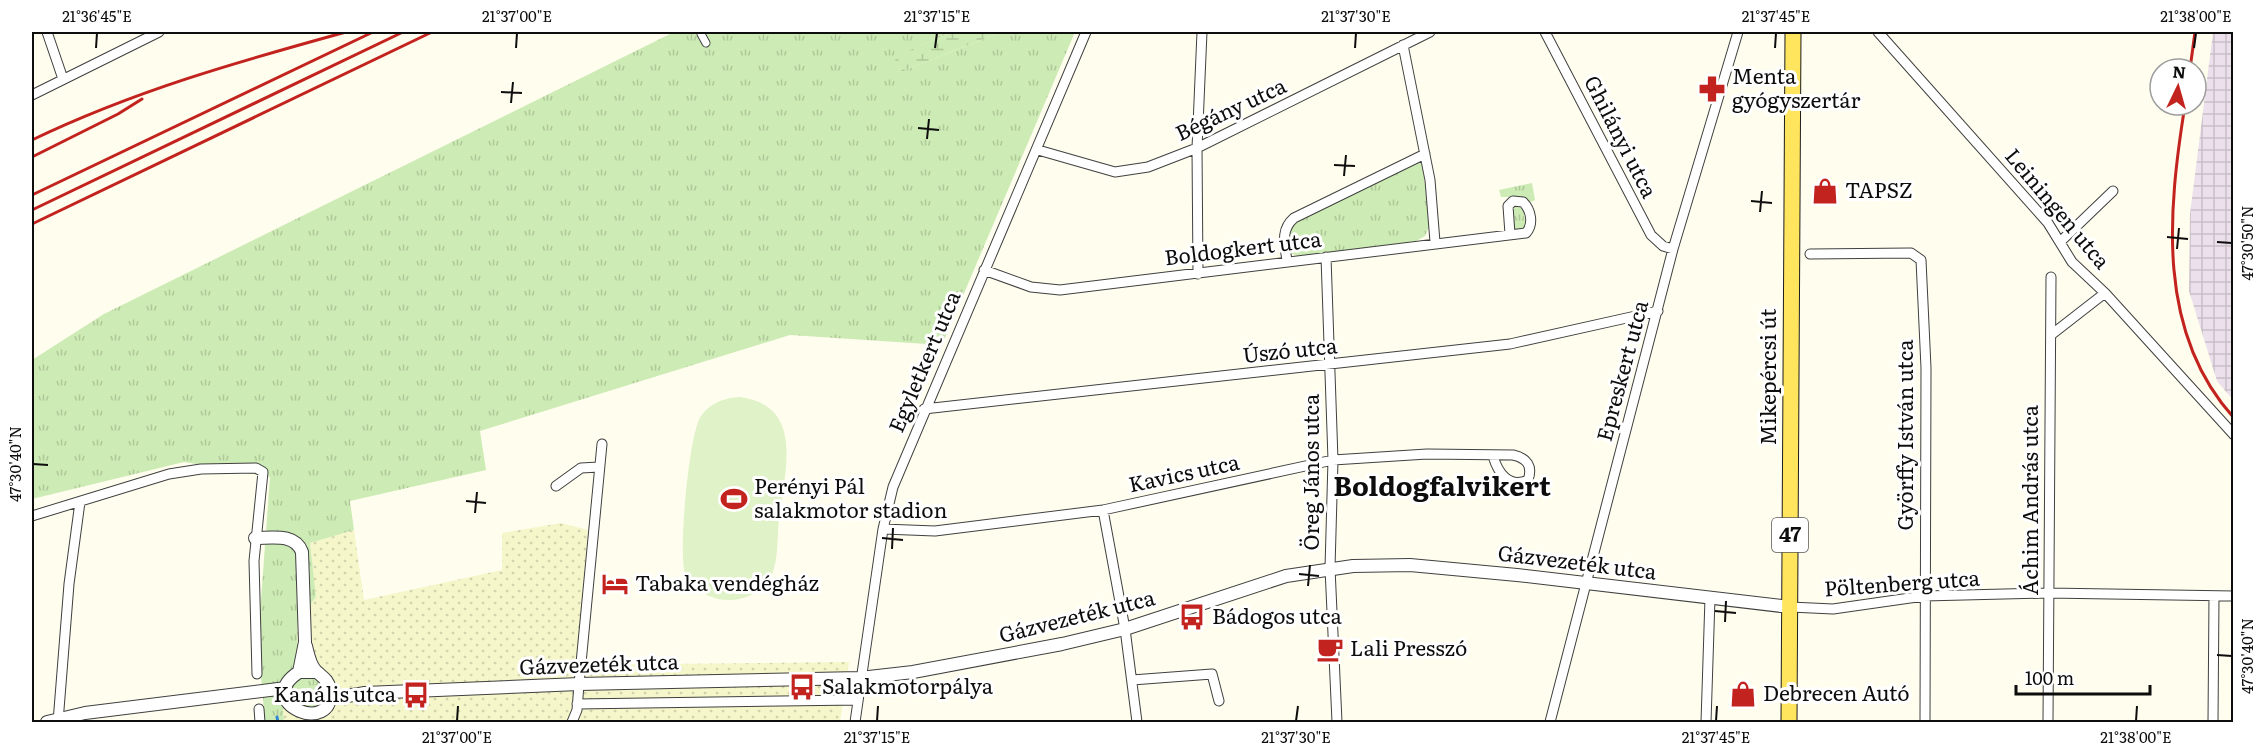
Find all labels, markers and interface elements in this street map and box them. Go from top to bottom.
text: 21°36'45"E [62,4,132,27]
text: 21°37'00"E [482,4,552,27]
text: 21°37'15"E [904,4,970,27]
text: 21°37'30"E [1321,4,1391,27]
text: 21°37'45"E [1742,4,1810,27]
text: 21°38'00"E [2160,4,2232,27]
north arrow [2148,57,2208,117]
place label: Menta gyógyszertár [1732,59,1860,114]
text: N [2172,59,2187,84]
street label: Bégány utca [1169,68,1291,147]
street label: Ghilányi utca [1578,69,1667,203]
pharmacy icon: Menta gyógyszertár [1697,74,1727,104]
street label: Leiningen utca [1999,140,2119,275]
place label: TAPSZ [1845,173,1913,204]
shop icon: TAPSZ [1810,176,1840,206]
text: 47°30'50"N [2235,205,2258,281]
street label: Boldogkert utca [1162,221,1324,272]
street label: Egyletkert utca [879,285,967,437]
street label: Epreskert utca [1587,296,1654,444]
street label: Mikepércsi út [1751,308,1782,445]
street label: Úszó utca [1241,328,1339,369]
street label: Györffy István utca [1888,339,1919,530]
street label: Öreg János utca [1294,393,1325,550]
street label: Áchim András utca [2013,404,2044,595]
text: 47°30'40"N [3,426,26,502]
street label: Kavics utca [1125,445,1242,498]
district label: Boldogfalvikert [1333,464,1551,504]
place label: Perényi Pál salakmotor stadion [754,469,947,524]
sports icon: Perényi Pál salakmotor stadion [719,484,749,514]
road number: 47 [1772,518,1808,552]
street label: Gázvezeték utca [1496,535,1659,586]
street label: Pöltenberg utca [1823,561,1981,602]
place label: Tabaka vendégház [635,566,819,597]
hotel icon: Tabaka vendégház [600,569,630,599]
street label: Gázvezeték utca [995,580,1158,649]
place label: Bádogos utca [1212,599,1343,630]
bus stop icon: Bádogos utca [1177,602,1207,632]
text: 47°30'40"N [2235,618,2258,694]
place label: Lali Presszó [1350,631,1467,662]
cafe icon: Lali Presszó [1315,634,1345,664]
street label: Gázvezeték utca [519,644,680,681]
scale bar [2016,658,2150,696]
text: 100 m [2025,664,2074,691]
place label: Salakmotorpálya [822,669,994,700]
bus stop icon: Salakmotorpálya [787,672,817,702]
place label: Debrecen Autó [1763,676,1910,707]
place label: Kanális utca [274,677,397,708]
shop icon: Debrecen Autó [1728,679,1758,709]
bus stop icon: Kanális utca [401,680,431,710]
text: 21°37'00"E [422,725,492,748]
text: 21°37'15"E [844,725,910,748]
text: 21°37'30"E [1261,725,1331,748]
text: 21°37'45"E [1682,725,1750,748]
text: 21°38'00"E [2100,725,2172,748]

